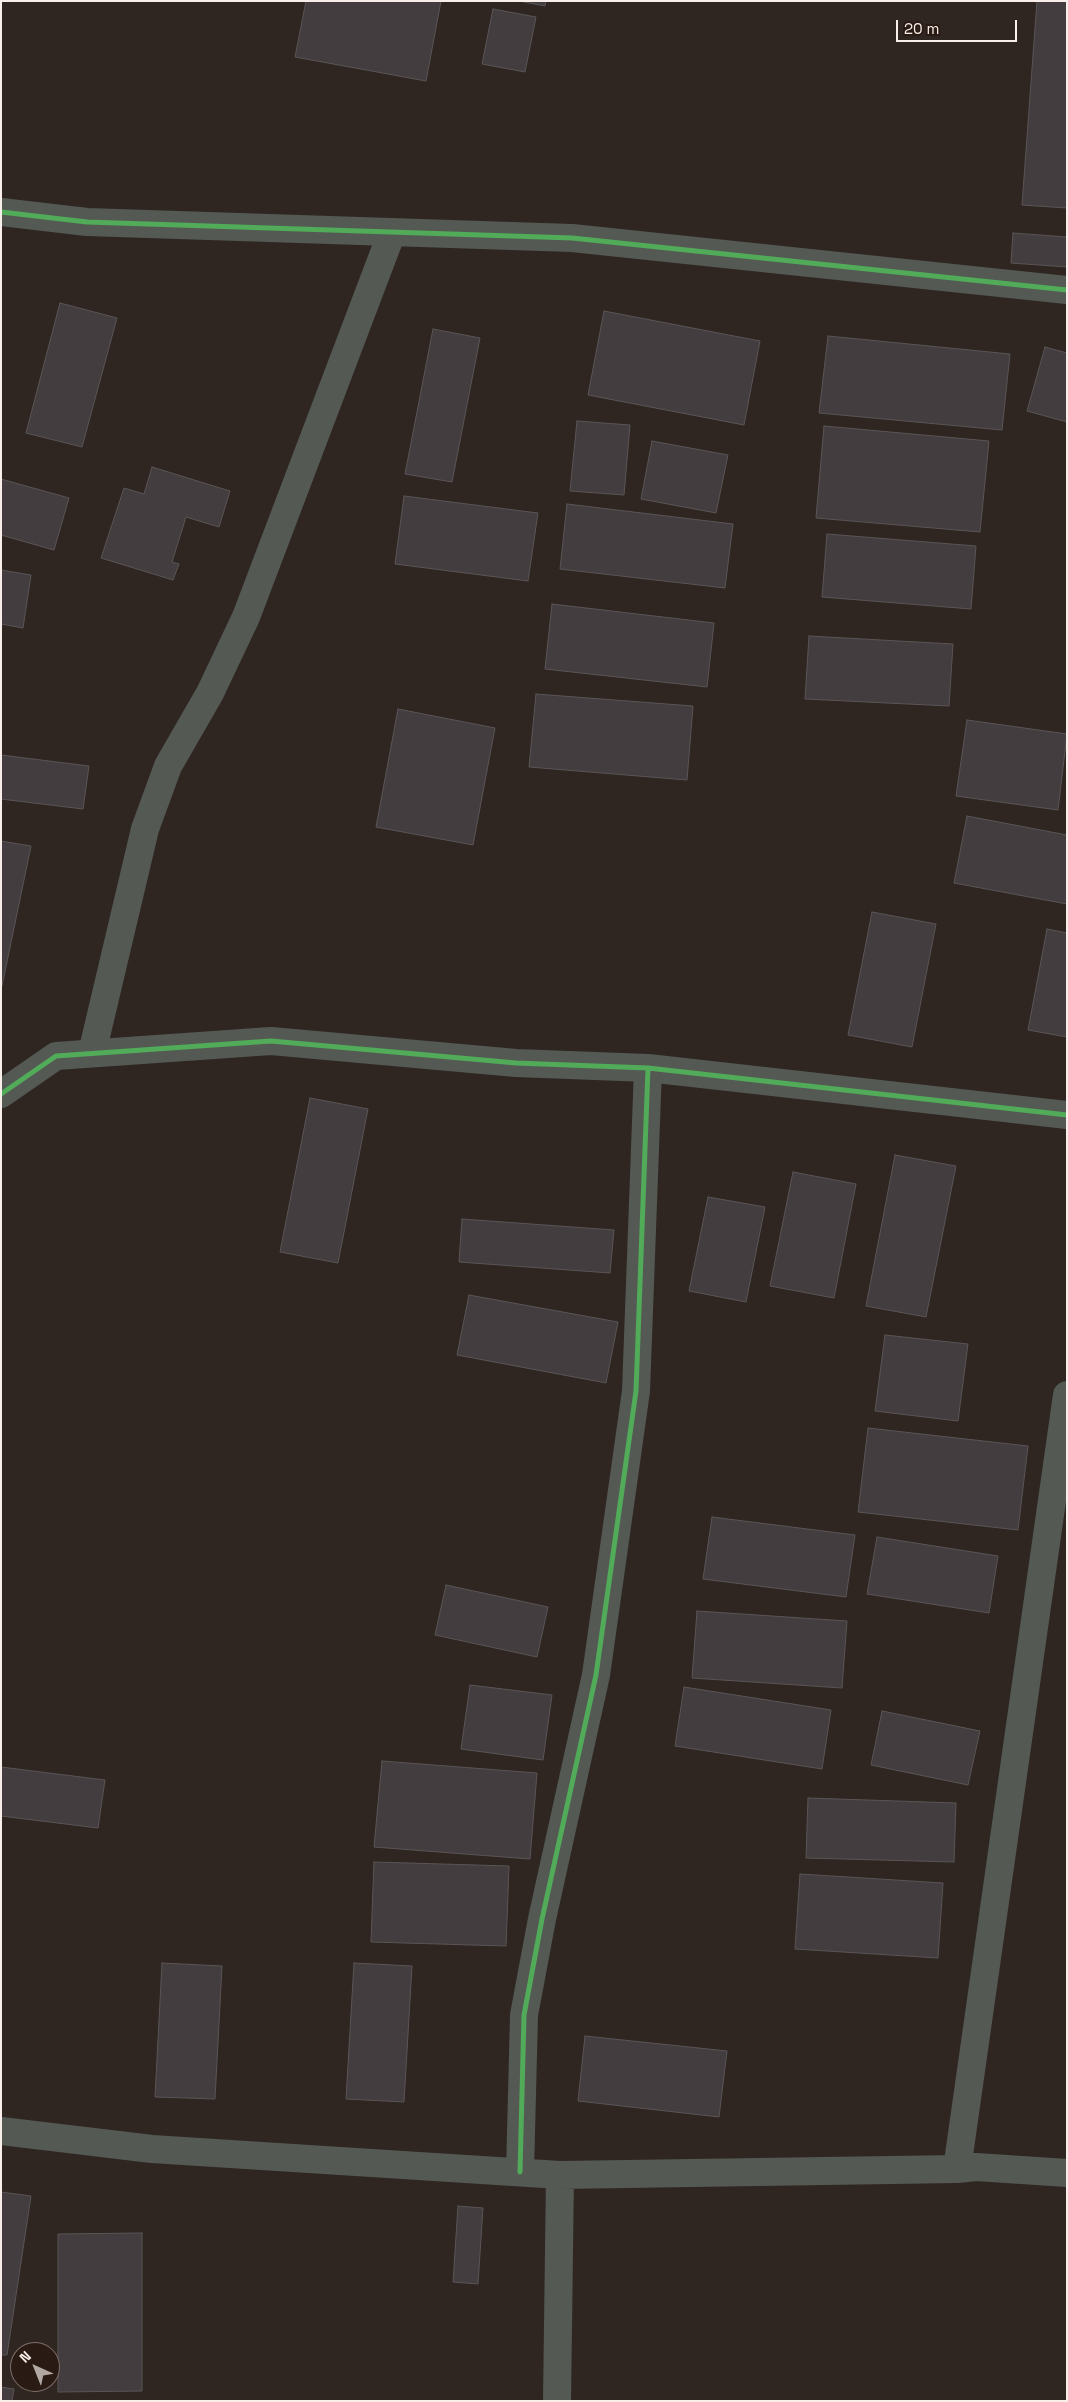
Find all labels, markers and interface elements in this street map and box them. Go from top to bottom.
scale bar [898,10,1019,42]
text: 20 m [904,19,939,38]
north arrow [10,2342,60,2392]
text: N [16,2347,35,2367]

